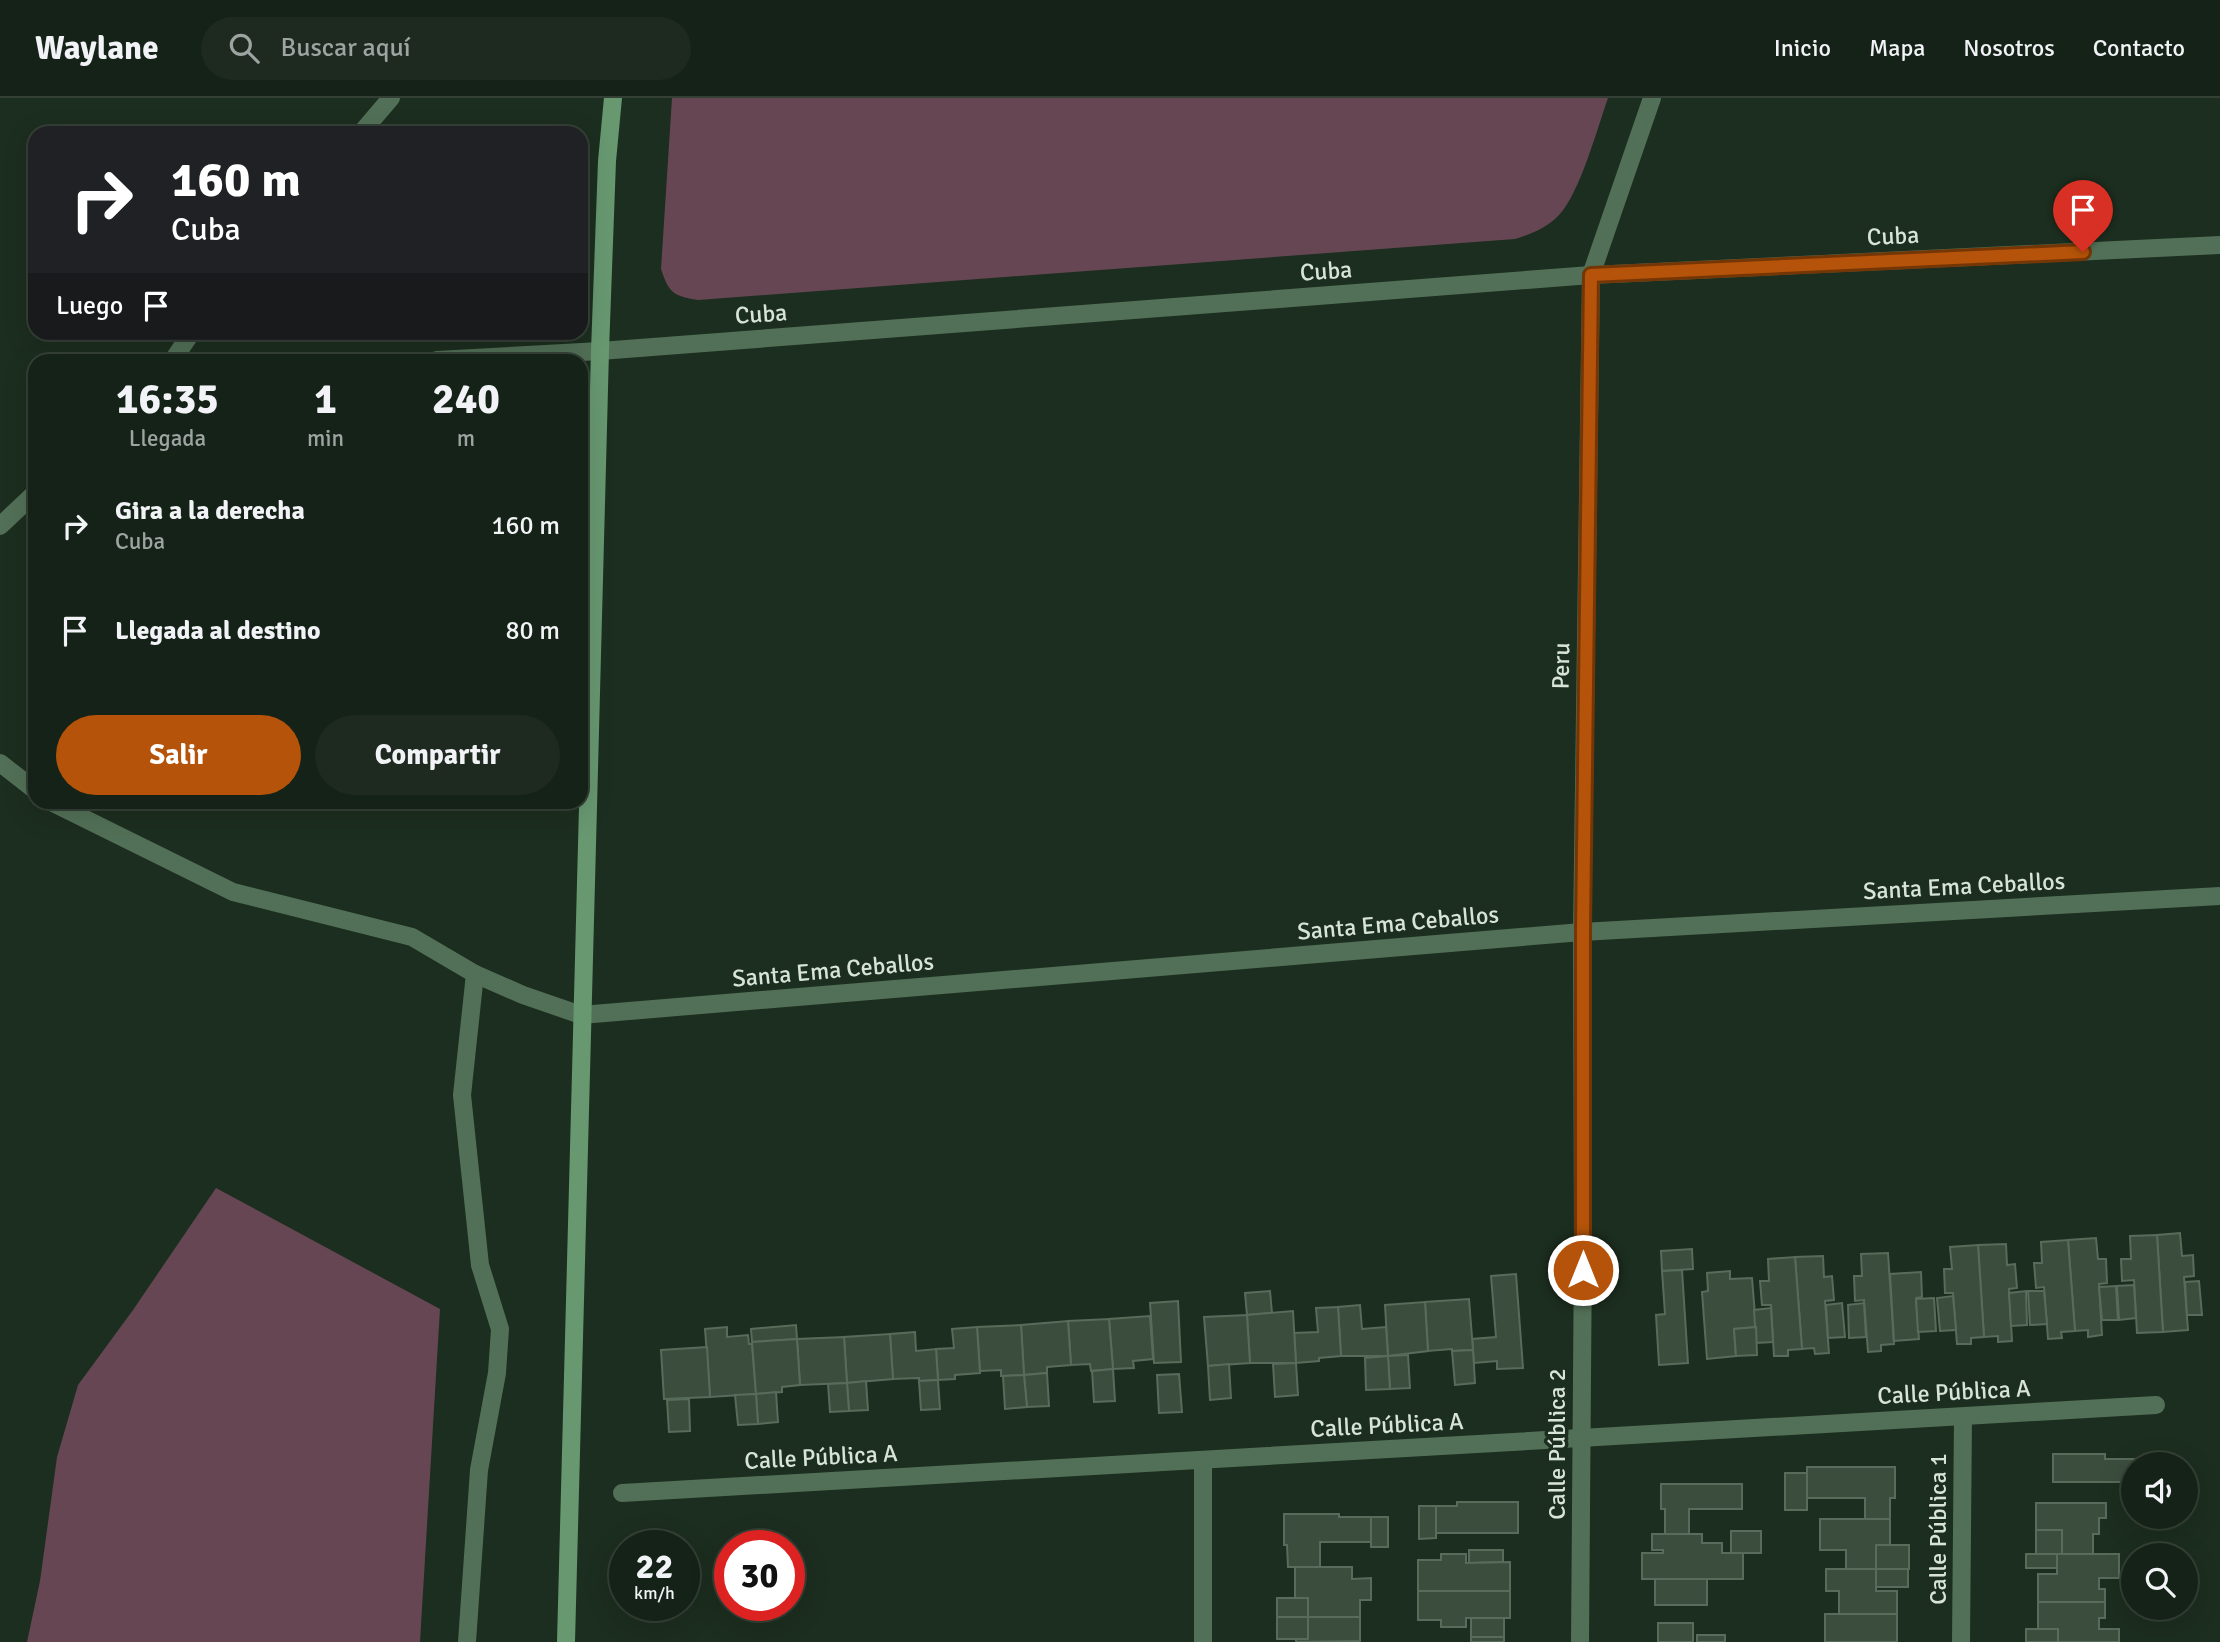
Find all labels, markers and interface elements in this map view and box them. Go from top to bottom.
search box [201,17,691,80]
text: Waylane [35,28,159,69]
icon: search [225,29,263,67]
text: Buscar aquí [281,32,411,64]
text: Inicio [1774,33,1831,63]
text: Mapa [1869,33,1925,63]
text: Nosotros [1963,33,2055,63]
text: Contacto [2093,33,2185,63]
text: 160 m [171,150,301,210]
icon: right [56,154,147,245]
pin [2053,180,2113,252]
icon: arrive [2064,191,2102,229]
text: Cuba [171,210,241,249]
street label: Cuba [1866,220,1920,252]
street label: Cuba [1299,254,1353,288]
icon: arrive [137,287,175,325]
text: Luego [56,290,123,322]
street label: Cuba [734,297,788,331]
text: 16:35 [116,374,219,425]
text: 1 [314,374,337,425]
text: 240 [432,374,500,425]
text: Llegada [129,424,206,453]
text: min [307,424,344,453]
text: m [457,424,475,453]
text: Gira a la derecha [115,495,305,527]
icon: right [56,507,94,545]
text: 160 m [491,510,560,542]
text: Cuba [115,527,165,556]
icon: arrive [56,612,94,650]
text: Llegada al destino [115,615,321,647]
text: 80 m [505,615,560,647]
street label: Peru [1546,642,1576,690]
button: Salir [56,715,301,795]
button: Compartir [315,715,560,795]
street label: Santa Ema Ceballos [1862,866,2066,906]
street label: Santa Ema Ceballos [1296,899,1500,947]
street label: Santa Ema Ceballos [731,946,935,994]
position arrow [1546,1233,1620,1307]
street label: Calle Pública 2 [1542,1368,1572,1520]
street label: Calle Pública A [1877,1373,2032,1411]
street label: Calle Pública A [1310,1406,1465,1444]
street label: Calle Pública A [744,1438,899,1476]
map controls [2121,1452,2198,1620]
button: sound [2121,1452,2198,1529]
street label: Calle Pública 1 [1923,1453,1953,1605]
speed limit sign: 30 [714,1530,805,1621]
button: search [2121,1543,2198,1620]
text: 22 [636,1545,673,1588]
text: km/h [634,1582,675,1604]

